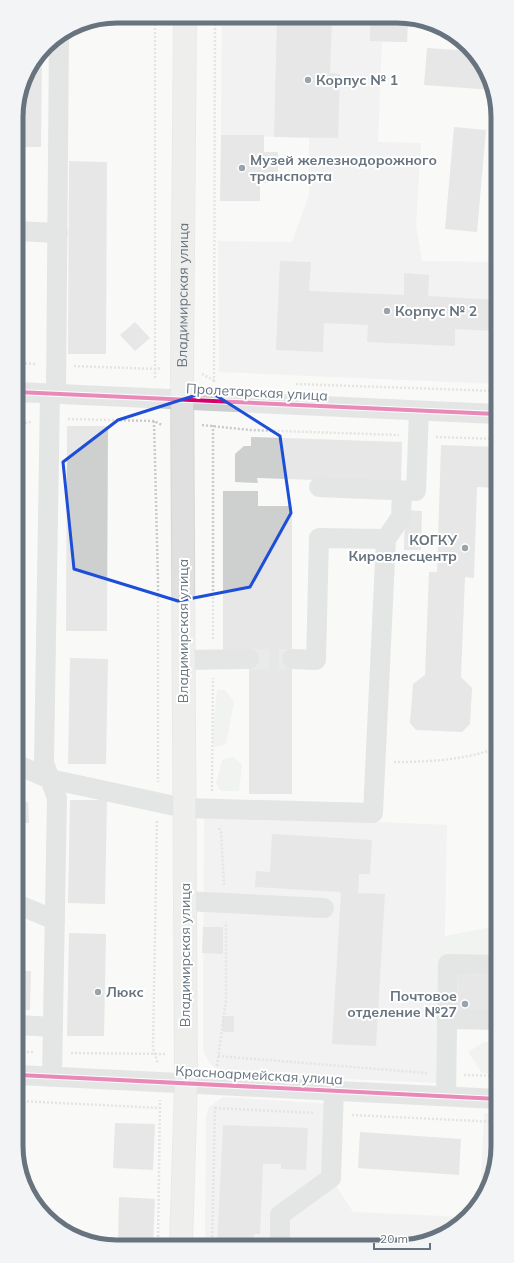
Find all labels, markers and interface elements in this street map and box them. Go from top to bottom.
place label: Корпус № 1 [316,71,398,89]
marker: Корпус № 1 [303,75,313,85]
place label: Музей железнодорожного транспорта [250,151,437,185]
marker: Музей железнодорожного транспорта [237,163,247,173]
street label: Владимирская улица [173,223,192,368]
place label: Корпус № 2 [395,302,477,320]
marker: Корпус № 2 [382,306,392,316]
street label: Пролетарская улица [186,379,328,405]
place label: КОГКУ Кировлесцентр [349,531,457,565]
marker: КОГКУ Кировлесцентр [460,543,470,553]
street label: Владимирская улица [174,559,192,703]
street label: Владимирская улица [176,883,194,1027]
place label: Люкс [106,983,144,1001]
marker: Люкс [93,987,103,997]
place label: Почтовое отделение №27 [347,987,457,1021]
marker: Почтовое отделение №27 [460,999,470,1009]
street label: Красноармейская улица [175,1062,343,1088]
scale bar [374,1225,430,1251]
text: 20 m [380,1231,408,1246]

